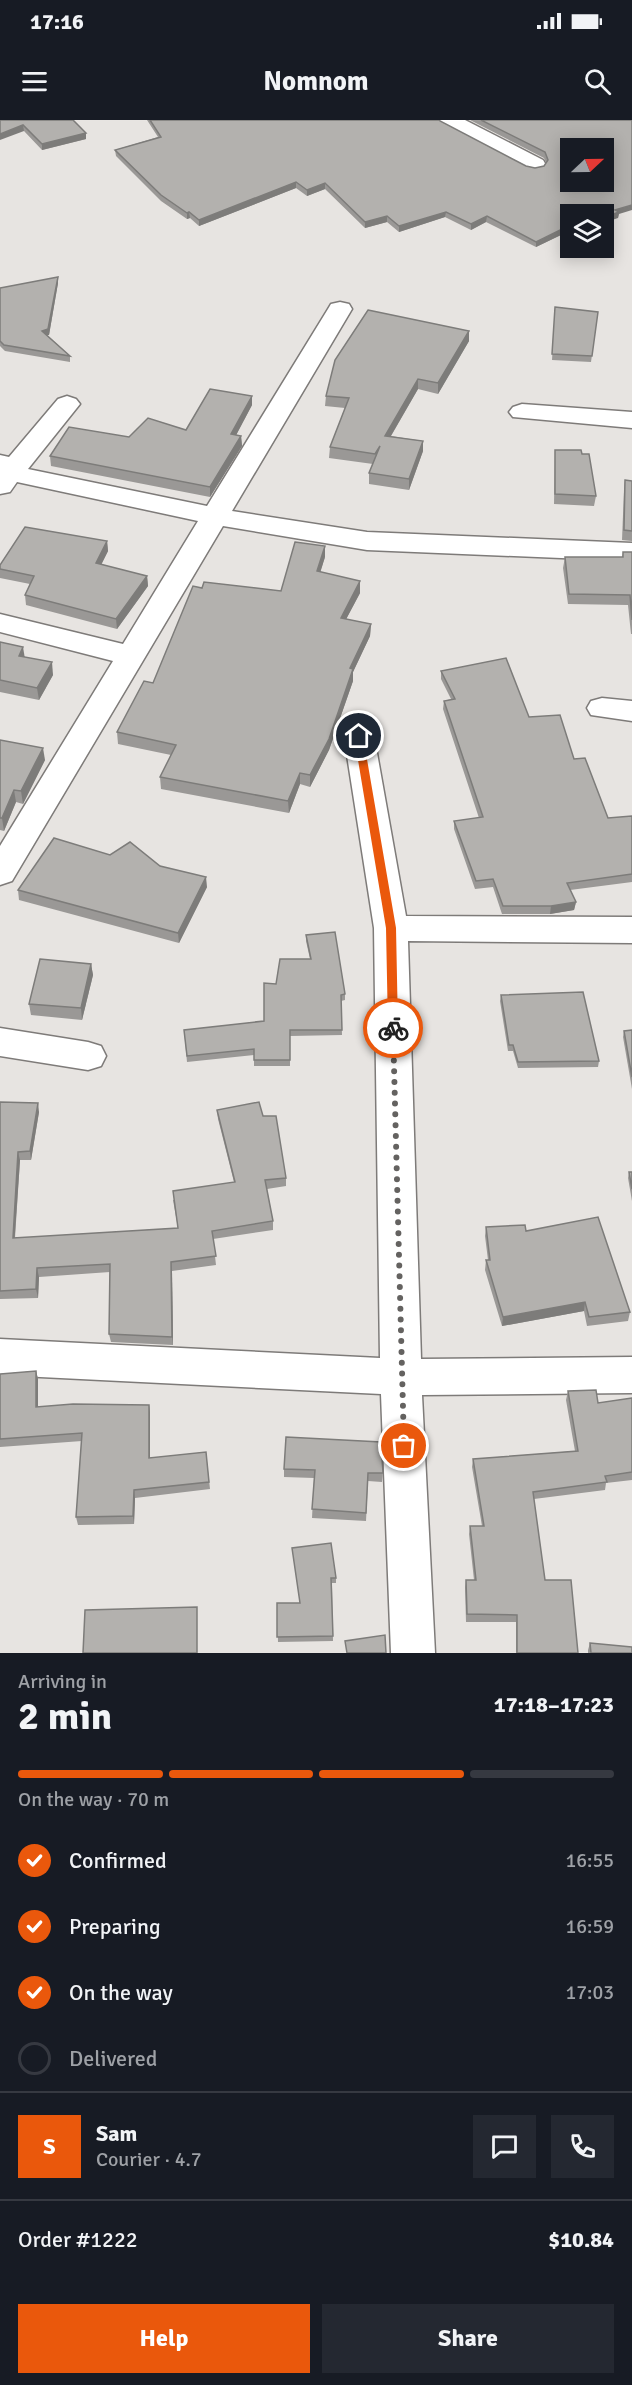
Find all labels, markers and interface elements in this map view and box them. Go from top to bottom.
text: 17:16 [30,8,84,35]
icon: menu [18,65,51,98]
text: Nomnom [263,65,369,98]
icon: search [581,65,614,98]
north arrow [560,138,614,192]
map controls [560,138,614,258]
button: layers [560,204,614,258]
pin [333,710,384,761]
icon: home [342,719,375,752]
courier [363,998,423,1058]
icon: bike [377,1012,410,1045]
pin [378,1420,429,1471]
icon: bag [387,1429,420,1462]
text: Arriving in [18,1669,107,1694]
text: 17:18–17:23 [494,1691,614,1718]
text: 2 min [18,1692,112,1740]
text: On the way · 70 m [18,1787,169,1812]
icon: check [18,1844,51,1877]
text: Confirmed [69,1847,167,1874]
text: 16:55 [565,1848,614,1873]
icon: check [18,1910,51,1943]
text: Preparing [69,1913,161,1940]
text: 16:59 [565,1914,614,1939]
icon: check [18,1976,51,2009]
text: On the way [69,1979,173,2006]
text: 17:03 [565,1980,614,2005]
text: Delivered [69,2045,157,2072]
button: chat [473,2115,536,2178]
button: phone [551,2115,614,2178]
text: Sam [96,2120,137,2147]
text: S [43,2133,56,2160]
text: Courier · 4.7 [96,2147,202,2172]
text: Order #1222 [18,2226,138,2253]
text: $10.84 [548,2226,614,2253]
button: Help [18,2304,310,2373]
button: Share [322,2304,614,2373]

